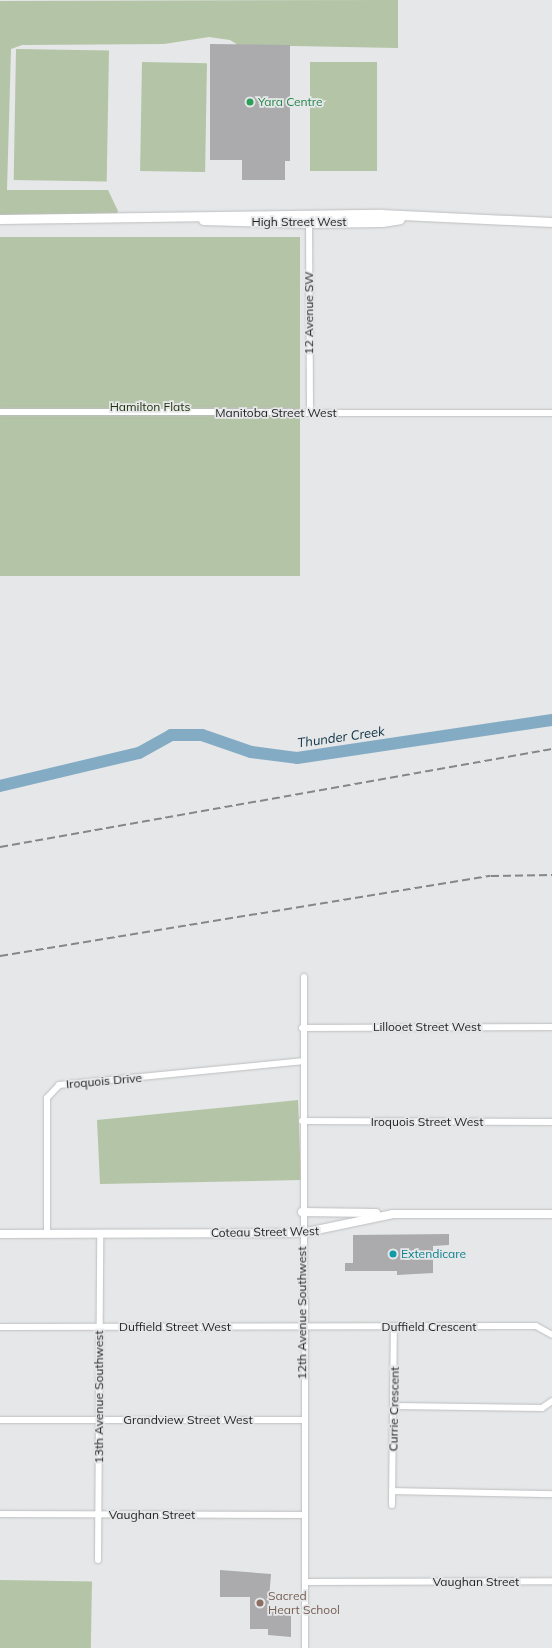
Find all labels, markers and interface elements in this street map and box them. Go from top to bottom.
place label: Yara Centre [258,95,323,109]
marker: Yara Centre [245,97,255,107]
street label: High Street West [251,215,347,229]
street label: 12 Avenue SW [302,271,316,355]
park label: Hamilton Flats [110,400,190,414]
street label: Manitoba Street West [215,406,337,420]
water label: Thunder Creek [296,723,386,751]
street label: Lillooet Street West [373,1020,481,1034]
street label: Iroquois Drive [65,1071,143,1091]
street label: Iroquois Street West [371,1115,483,1129]
street label: Coteau Street West [211,1224,319,1240]
street label: 12th Avenue Southwest [295,1246,309,1380]
place label: Extendicare [401,1247,466,1261]
marker: Extendicare [388,1249,398,1259]
street label: Duffield Street West [119,1320,231,1334]
street label: Duffield Crescent [382,1320,476,1334]
street label: 13th Avenue Southwest [92,1330,106,1464]
street label: Currie Crescent [386,1366,402,1452]
street label: Grandview Street West [123,1413,253,1427]
street label: Vaughan Street [109,1508,195,1522]
street label: Vaughan Street [433,1575,519,1589]
place label: Sacred Heart School [268,1589,340,1617]
marker: Sacred Heart School [255,1598,265,1608]

